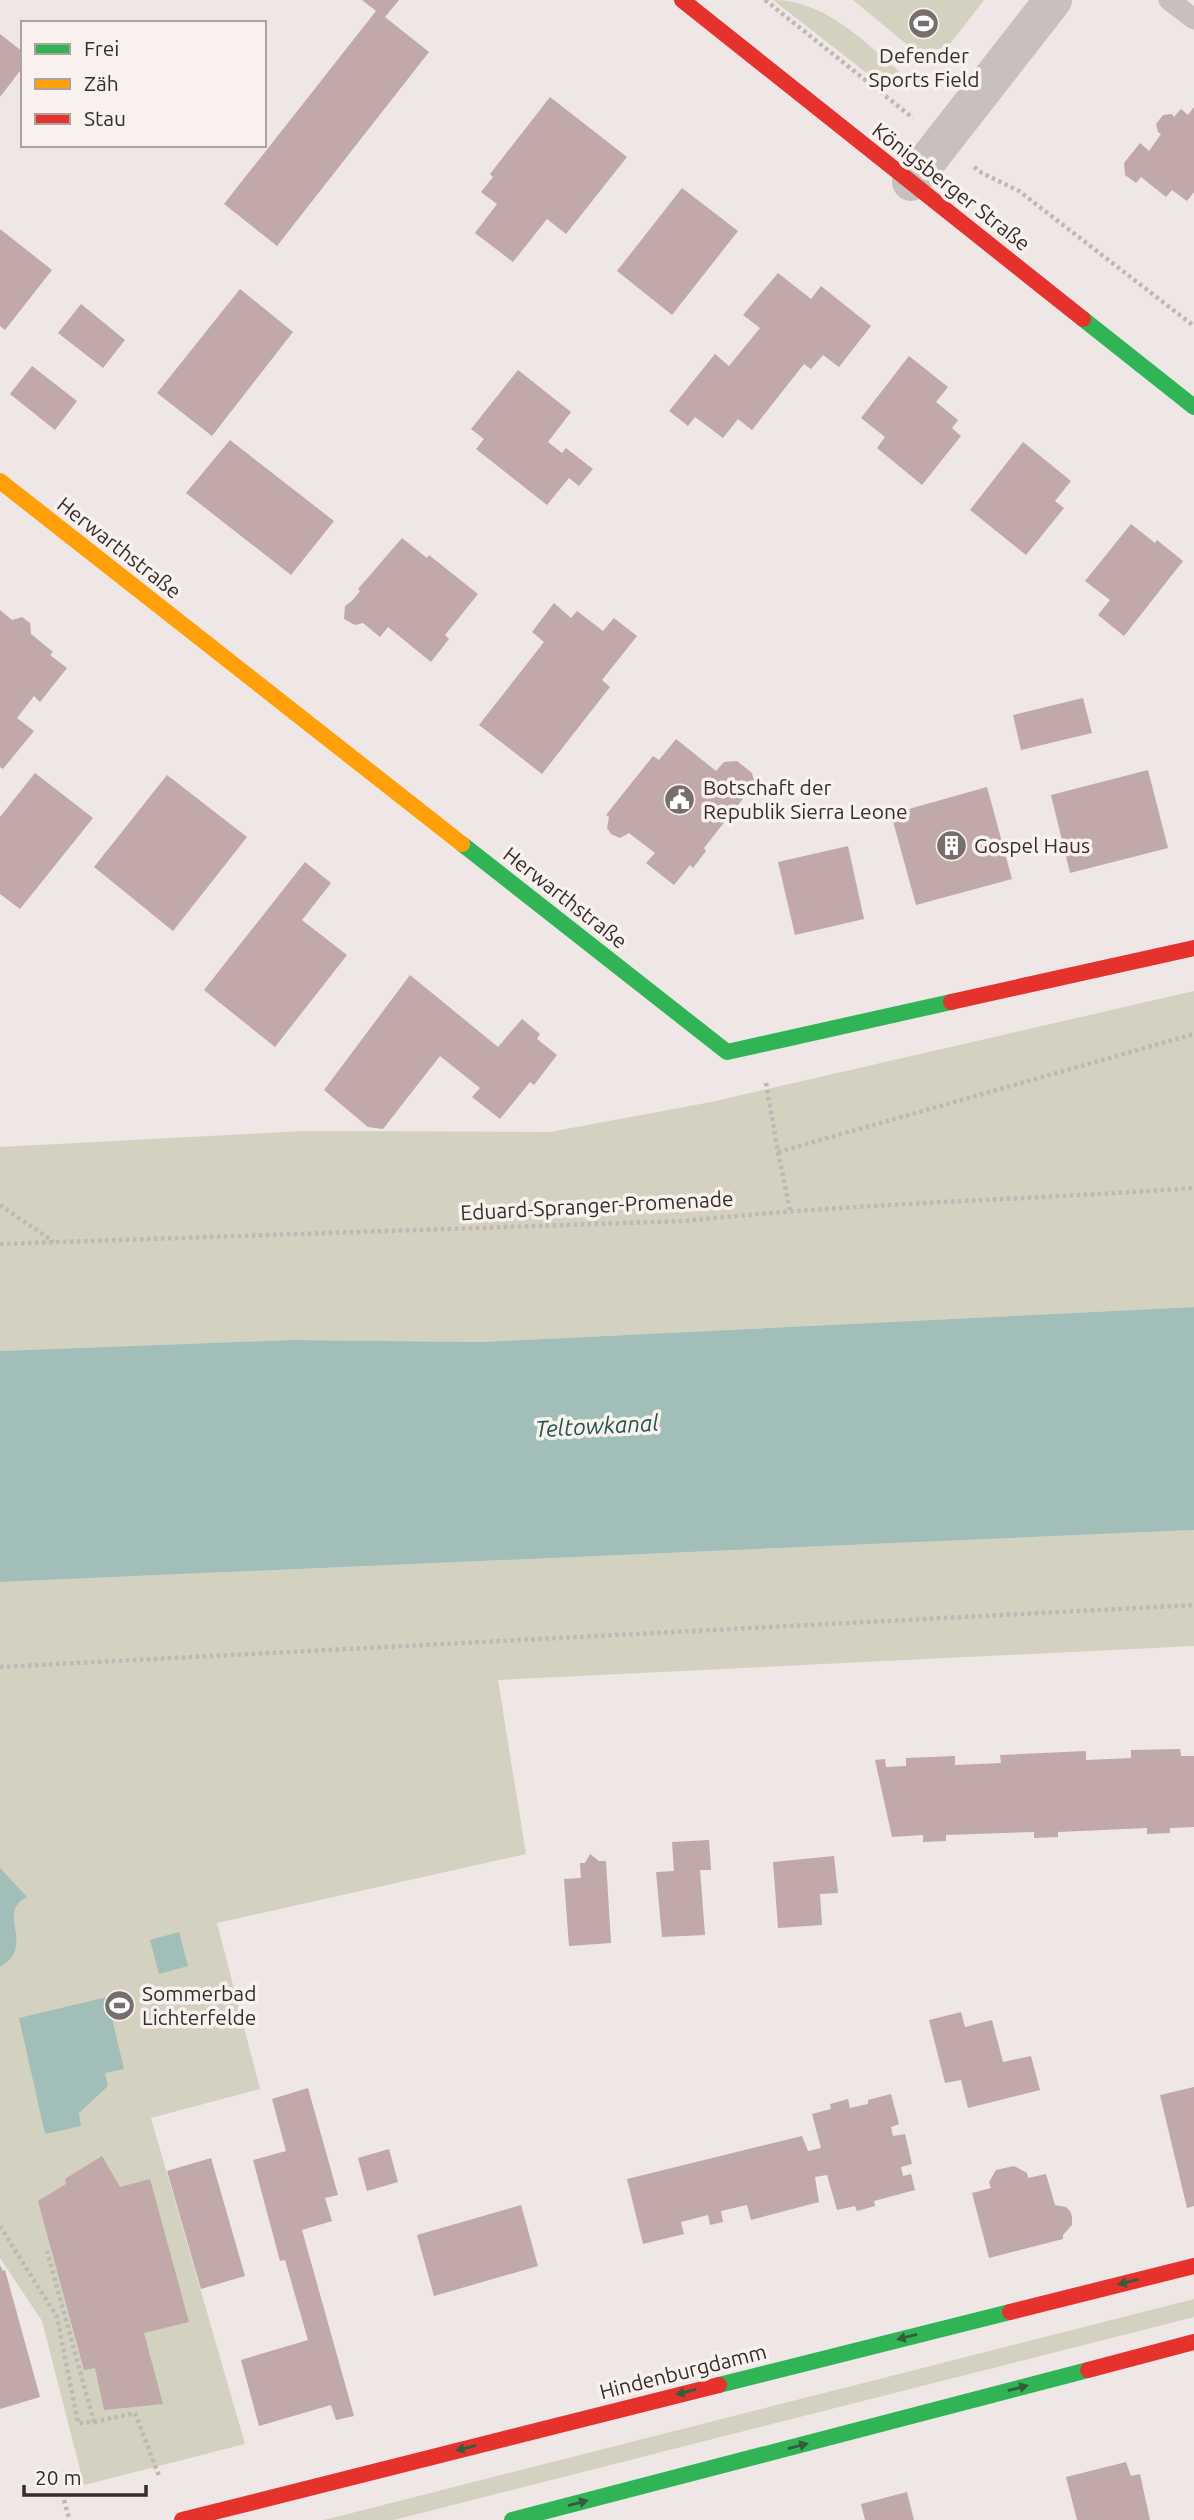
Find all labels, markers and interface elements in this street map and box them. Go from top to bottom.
sports icon: Defender Sports Field [907,7,941,41]
legend [21,21,266,147]
text: Frei [84,36,119,60]
place label: Defender Sports Field [868,43,980,91]
text: Zäh [84,71,119,95]
text: Stau [84,106,126,130]
street label: Königsberger Straße [868,117,1035,255]
street label: Herwarthstraße [53,492,186,603]
place label: Botschaft der Republik Sierra Leone [703,775,908,823]
public building icon: Botschaft der Republik Sierra Leone [663,783,697,817]
building icon: Gospel Haus [934,829,968,863]
place label: Gospel Haus [974,833,1090,857]
street label: Herwarthstraße [499,842,632,953]
street label: Eduard-Spranger-Promenade [460,1186,734,1224]
water label: Teltowkanal [535,1410,660,1441]
place label: Sommerbad Lichterfelde [142,1981,256,2029]
sports icon: Sommerbad Lichterfelde [102,1989,136,2023]
one-way arrow [1117,2277,1139,2288]
one-way arrow [896,2332,918,2343]
street label: Hindenburgdamm [597,2339,769,2403]
one-way arrow [1007,2382,1029,2393]
one-way arrow [675,2387,697,2398]
one-way arrow [787,2440,809,2451]
one-way arrow [455,2443,477,2454]
scale bar [24,2454,147,2498]
text: 20 m [35,2465,82,2489]
one-way arrow [567,2497,589,2508]

